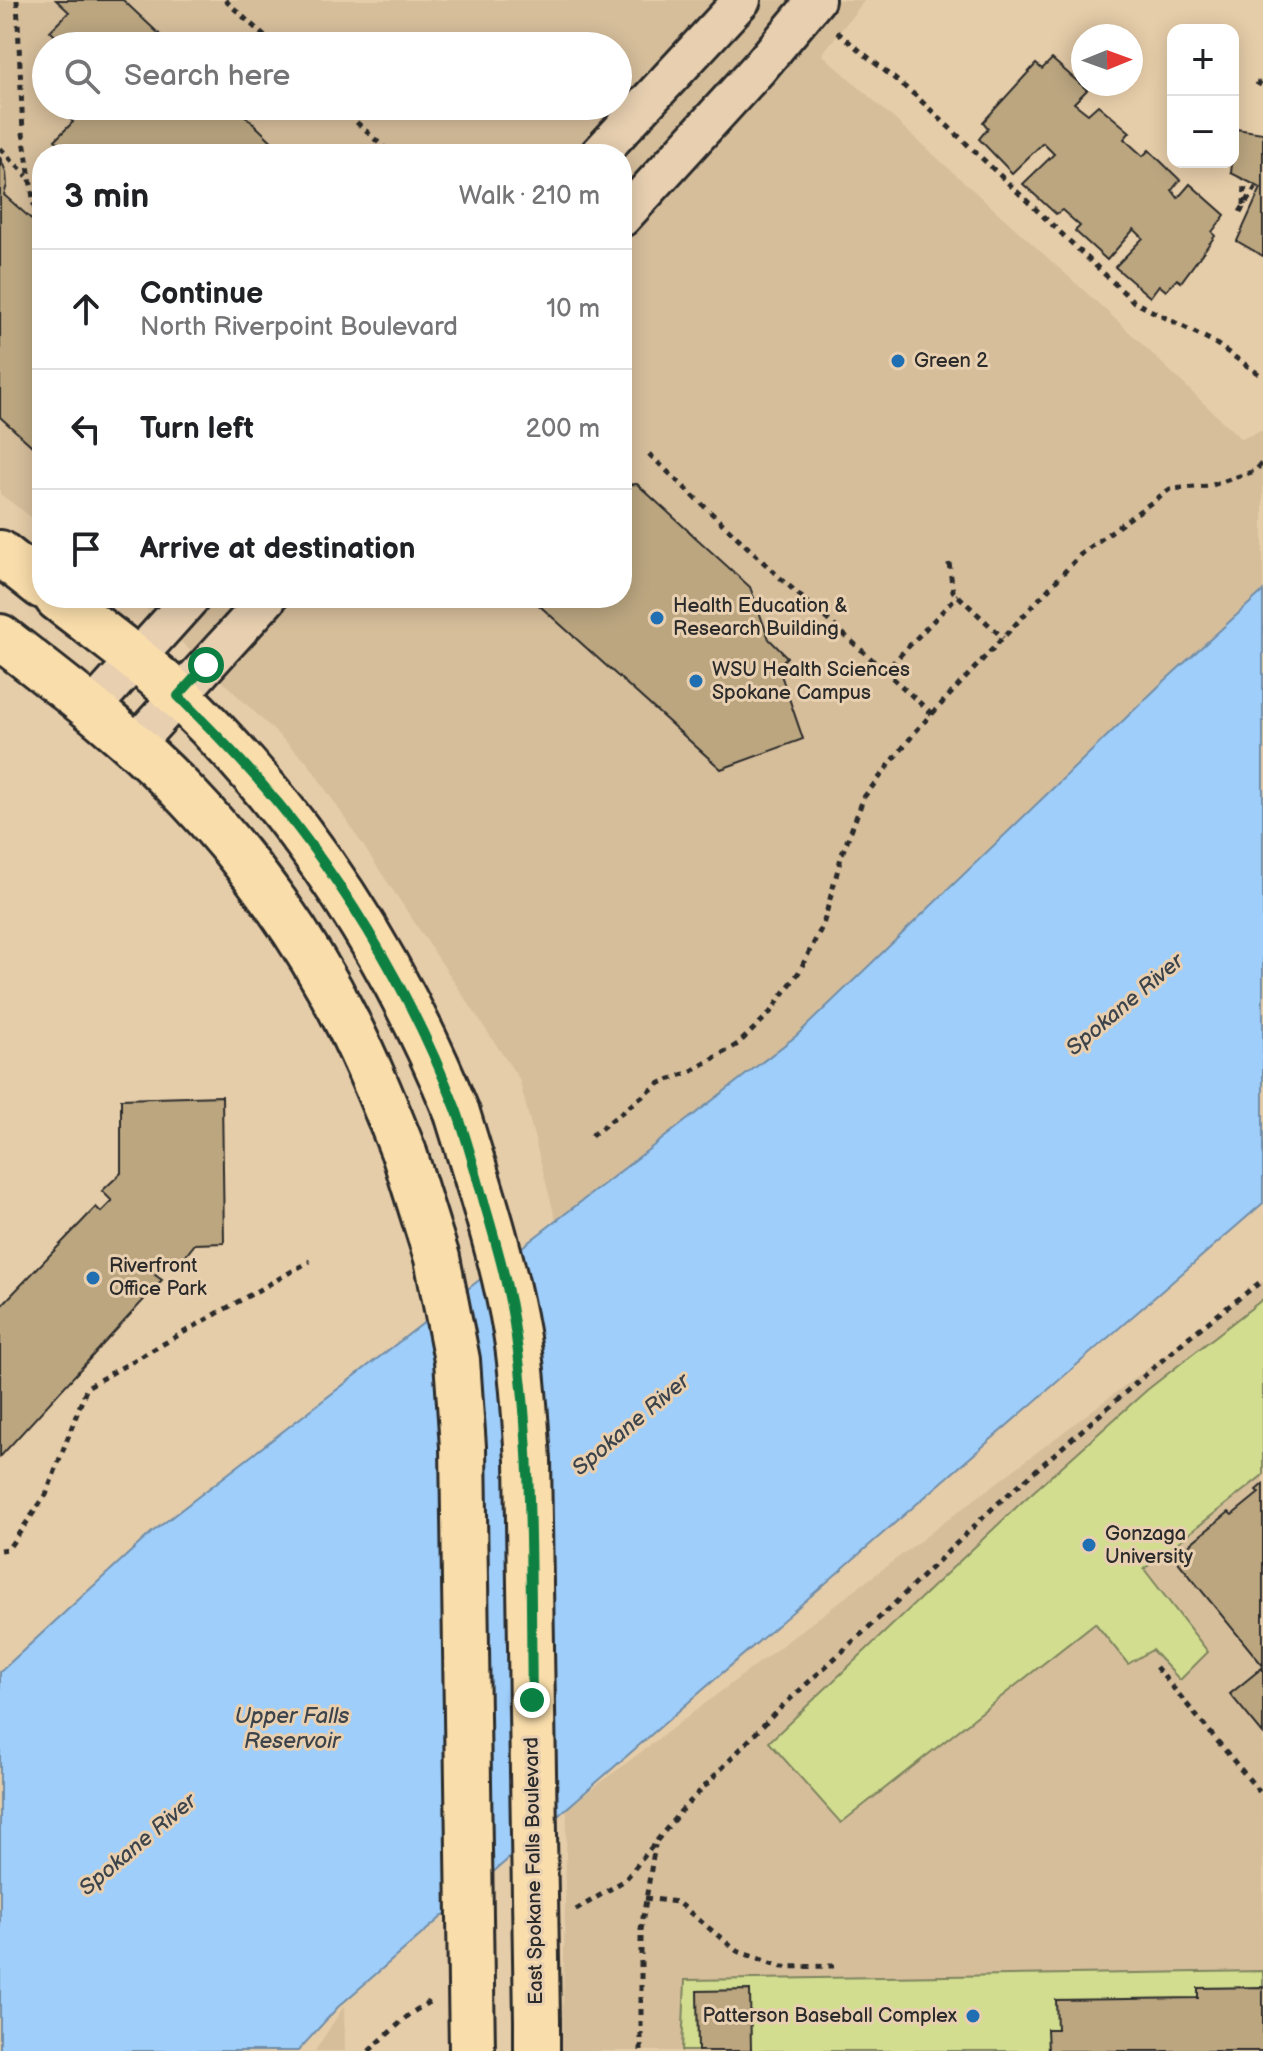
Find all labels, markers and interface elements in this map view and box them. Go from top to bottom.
north arrow [1071,24,1143,96]
map controls [1167,24,1239,168]
button: + [1167,24,1239,96]
search box [32,32,632,120]
icon: search [60,54,104,98]
text: Search here [124,58,290,94]
button: − [1167,96,1239,168]
text: 3 min [64,176,149,217]
text: Walk · 210 m [459,181,600,212]
text: Continue [140,276,263,312]
icon: ahead [64,287,108,331]
text: 10 m [546,294,600,325]
text: North Riverpoint Boulevard [140,312,458,343]
place label: Green 2 [914,349,988,373]
marker: Green 2 [889,352,907,370]
icon: left [64,407,108,451]
text: Turn left [140,411,254,447]
text: 200 m [526,414,600,445]
icon: arrive [64,527,108,571]
text: Arrive at destination [140,531,416,567]
place label: Health Education & Research Building [673,594,848,641]
marker: Health Education & Research Building [648,609,666,627]
route start [188,647,224,683]
place label: WSU Health Sciences Spokane Campus [712,658,910,705]
marker: WSU Health Sciences Spokane Campus [687,672,705,690]
water label: Spokane River [1061,947,1191,1062]
place label: Riverfront Office Park [109,1254,207,1301]
marker: Riverfront Office Park [84,1269,102,1287]
water label: Spokane River [567,1367,697,1482]
place label: Gonzaga University [1105,1522,1193,1569]
marker: Gonzaga University [1080,1536,1098,1554]
route end [514,1682,550,1718]
water label: Upper Falls Reservoir [235,1703,349,1755]
street label: East Spokane Falls Boulevard [520,1737,548,2005]
water label: Spokane River [74,1787,204,1902]
place label: Patterson Baseball Complex [703,2004,958,2028]
marker: Patterson Baseball Complex [964,2007,982,2025]

